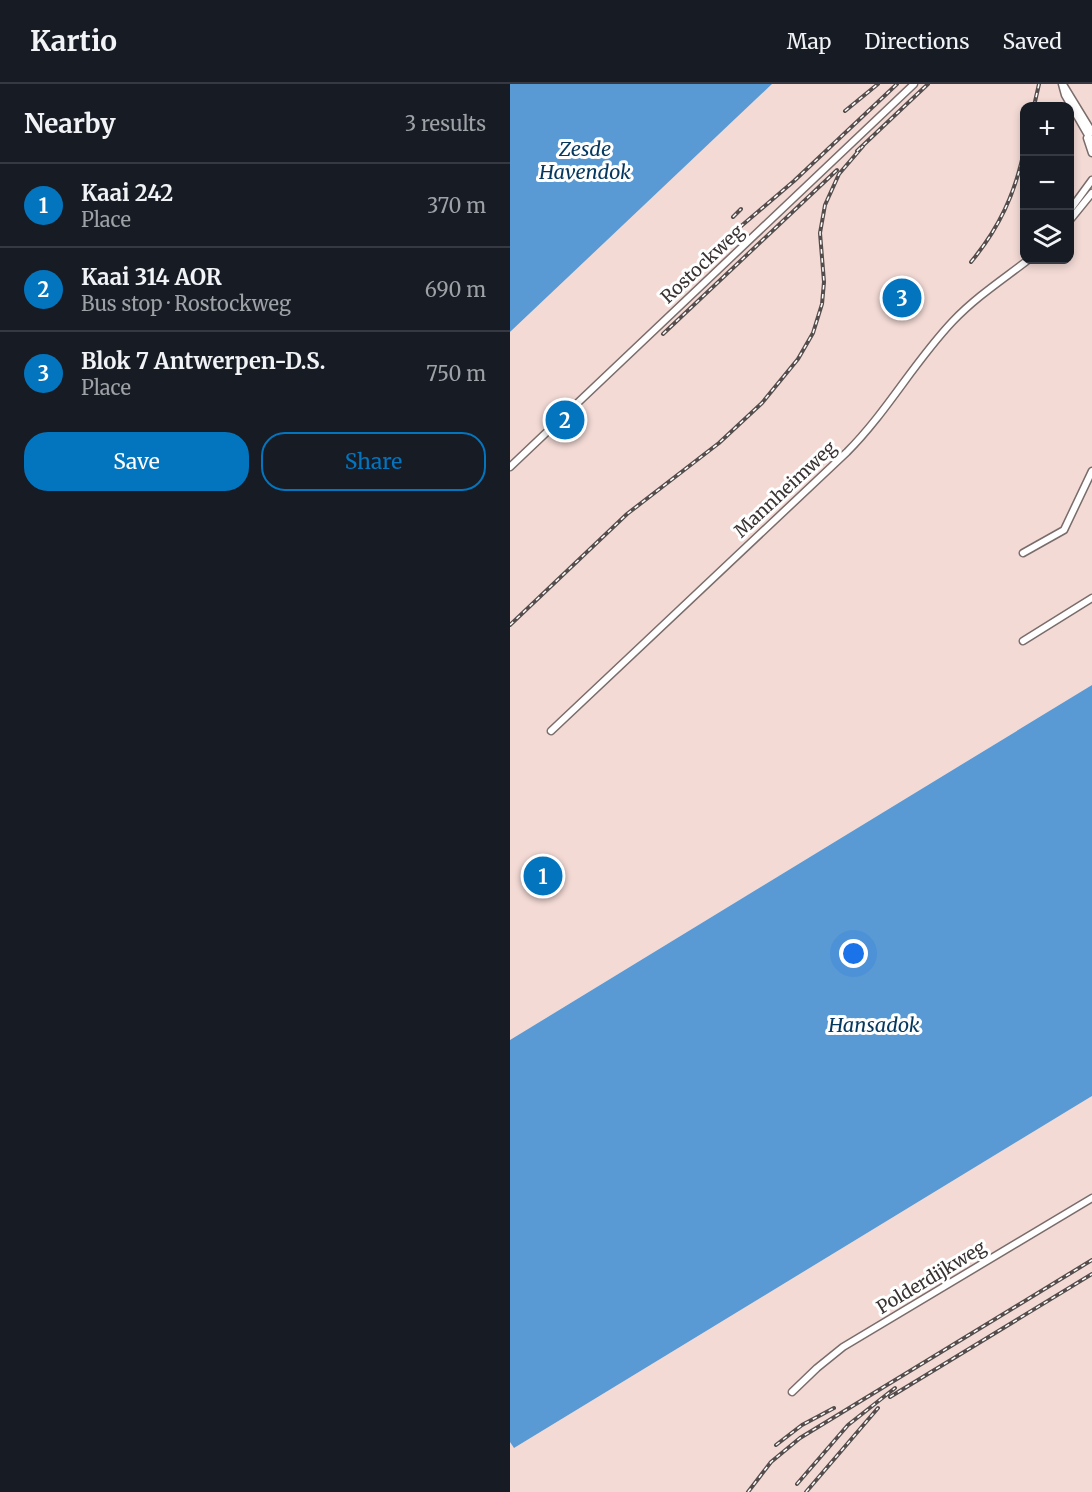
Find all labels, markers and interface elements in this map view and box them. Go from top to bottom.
text: Kartio [30,23,117,59]
text: Map [787,28,831,55]
text: Directions [864,28,969,55]
text: Saved [1002,28,1062,55]
map controls [1020,102,1074,264]
button: + [1020,102,1074,156]
text: Nearby [24,107,116,140]
text: 3 results [405,111,486,136]
water label: Zesde Havendok [538,136,631,184]
button: − [1020,156,1074,210]
text: Kaai 242 [81,179,173,207]
text: 1 [39,193,48,218]
text: 370 m [427,193,486,218]
text: Place [81,207,131,232]
button: layers [1020,210,1074,264]
street label: Rostockweg [656,220,748,308]
text: Kaai 314 AOR [81,263,222,291]
pin: 3 [882,276,922,320]
text: 2 [38,277,49,302]
text: 690 m [425,277,486,302]
text: Bus stop · Rostockweg [81,291,291,316]
text: Blok 7 Antwerpen-D.S. [81,347,326,375]
text: 3 [38,361,49,386]
text: 750 m [426,361,486,386]
text: Place [81,375,131,400]
pin: 2 [546,398,584,442]
button: Save [24,432,249,491]
button: Share [261,432,486,491]
street label: Mannheimweg [729,436,841,542]
pin: 1 [524,854,562,898]
your location [839,939,868,968]
water label: Hansadok [827,1012,920,1037]
street label: Polderdijkweg [872,1235,990,1319]

